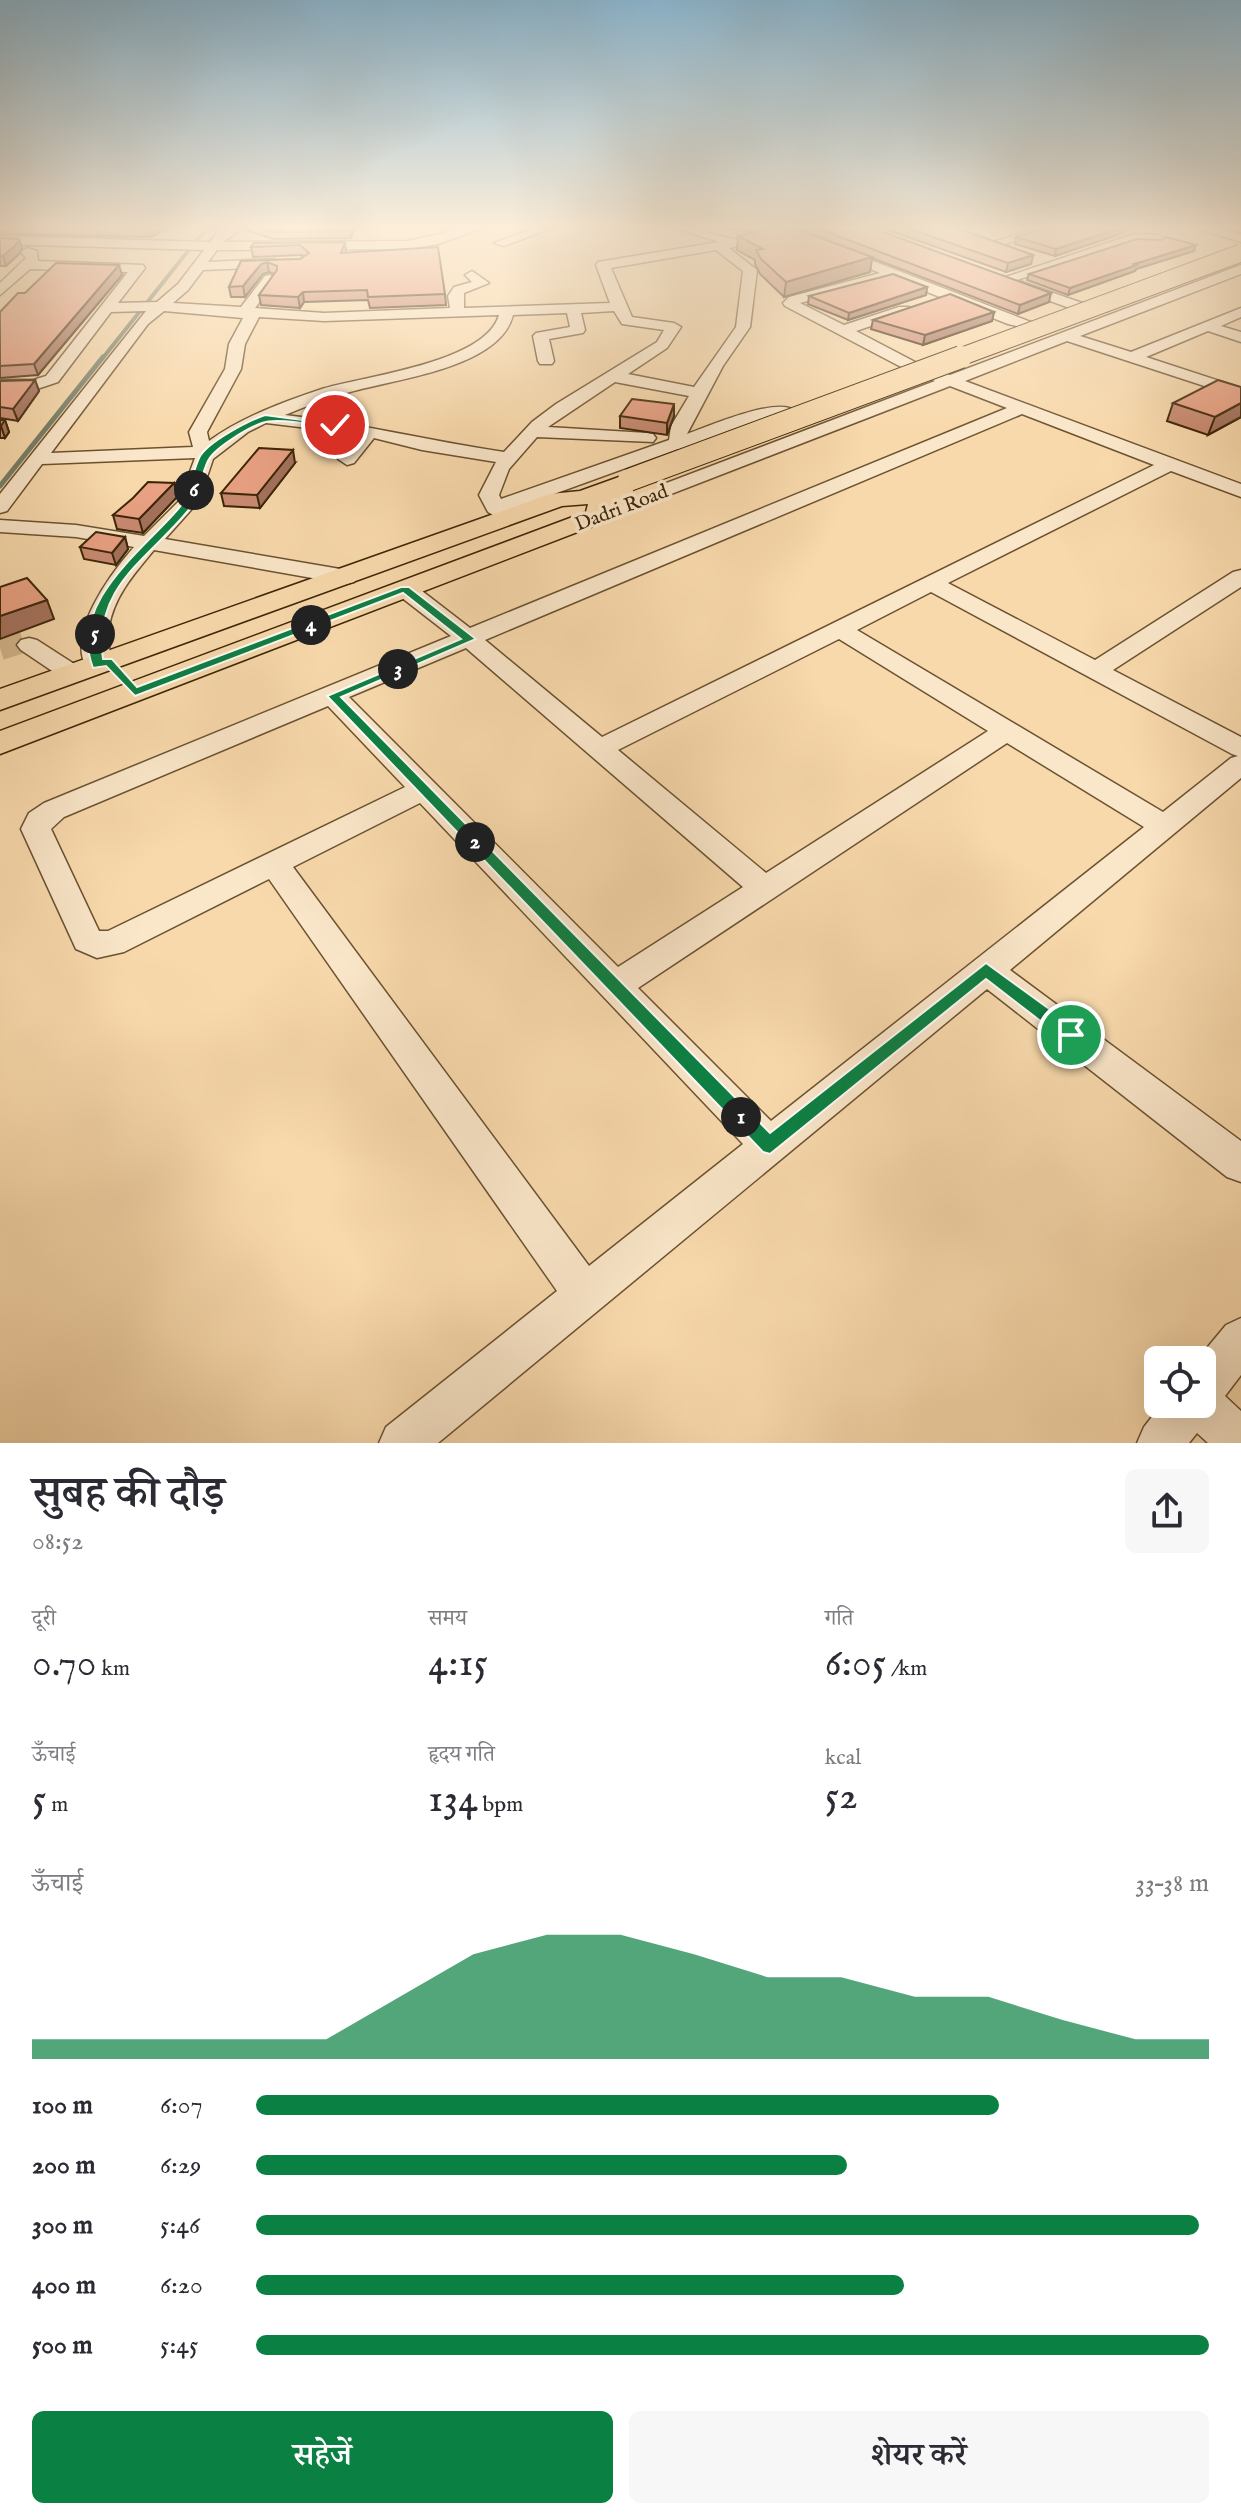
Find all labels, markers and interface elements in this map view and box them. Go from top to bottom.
pin [301,391,369,459]
icon: check [313,403,357,447]
pin: 6 [174,470,214,510]
text: 6 [189,476,199,504]
street label: Dadri Road [571,479,672,538]
pin: 4 [291,605,331,645]
text: 4 [306,611,316,639]
pin: 5 [75,614,115,654]
text: 5 [91,620,99,648]
pin: 3 [378,649,418,689]
text: 3 [394,655,402,683]
pin: 2 [455,822,495,862]
text: 2 [470,828,480,856]
pin [1037,1001,1105,1069]
icon: arrive [1049,1013,1093,1057]
pin: 1 [721,1097,761,1137]
text: 1 [737,1103,745,1131]
map controls [1144,1346,1216,1418]
button: locate [1144,1346,1216,1418]
text: सुबह की दौड़ [32,1467,225,1523]
button: share [1125,1469,1209,1553]
text: 08:52 [32,1525,83,1558]
text: दूरी [32,1605,56,1633]
text: समय [428,1605,467,1633]
text: गति [825,1605,853,1633]
text: 0.70 [32,1639,96,1690]
text: 4:15 [428,1639,488,1690]
text: 6:05 [825,1639,886,1690]
text: km [96,1655,130,1683]
text: /km [886,1655,927,1683]
text: ऊँचाई [32,1741,75,1769]
text: हृदय गति [428,1741,495,1769]
text: kcal [825,1744,861,1772]
text: 52 [825,1772,858,1823]
text: 5 [32,1775,47,1826]
text: 134 [428,1775,478,1826]
text: m [47,1791,68,1819]
text: bpm [478,1791,523,1819]
text: ऊँचाई [32,1867,83,1900]
text: 33–38 m [1135,1867,1209,1900]
text: 100 m [32,2089,93,2122]
text: 6:07 [160,2089,203,2122]
text: 200 m [32,2149,96,2182]
text: 6:29 [160,2149,201,2182]
text: 300 m [32,2209,93,2242]
text: 5:46 [160,2209,200,2242]
text: 400 m [32,2269,96,2302]
text: 6:20 [160,2269,203,2302]
text: 500 m [32,2329,93,2362]
text: 5:45 [160,2329,198,2362]
button: सहेजें [32,2411,613,2503]
button: शेयर करें [629,2411,1209,2503]

